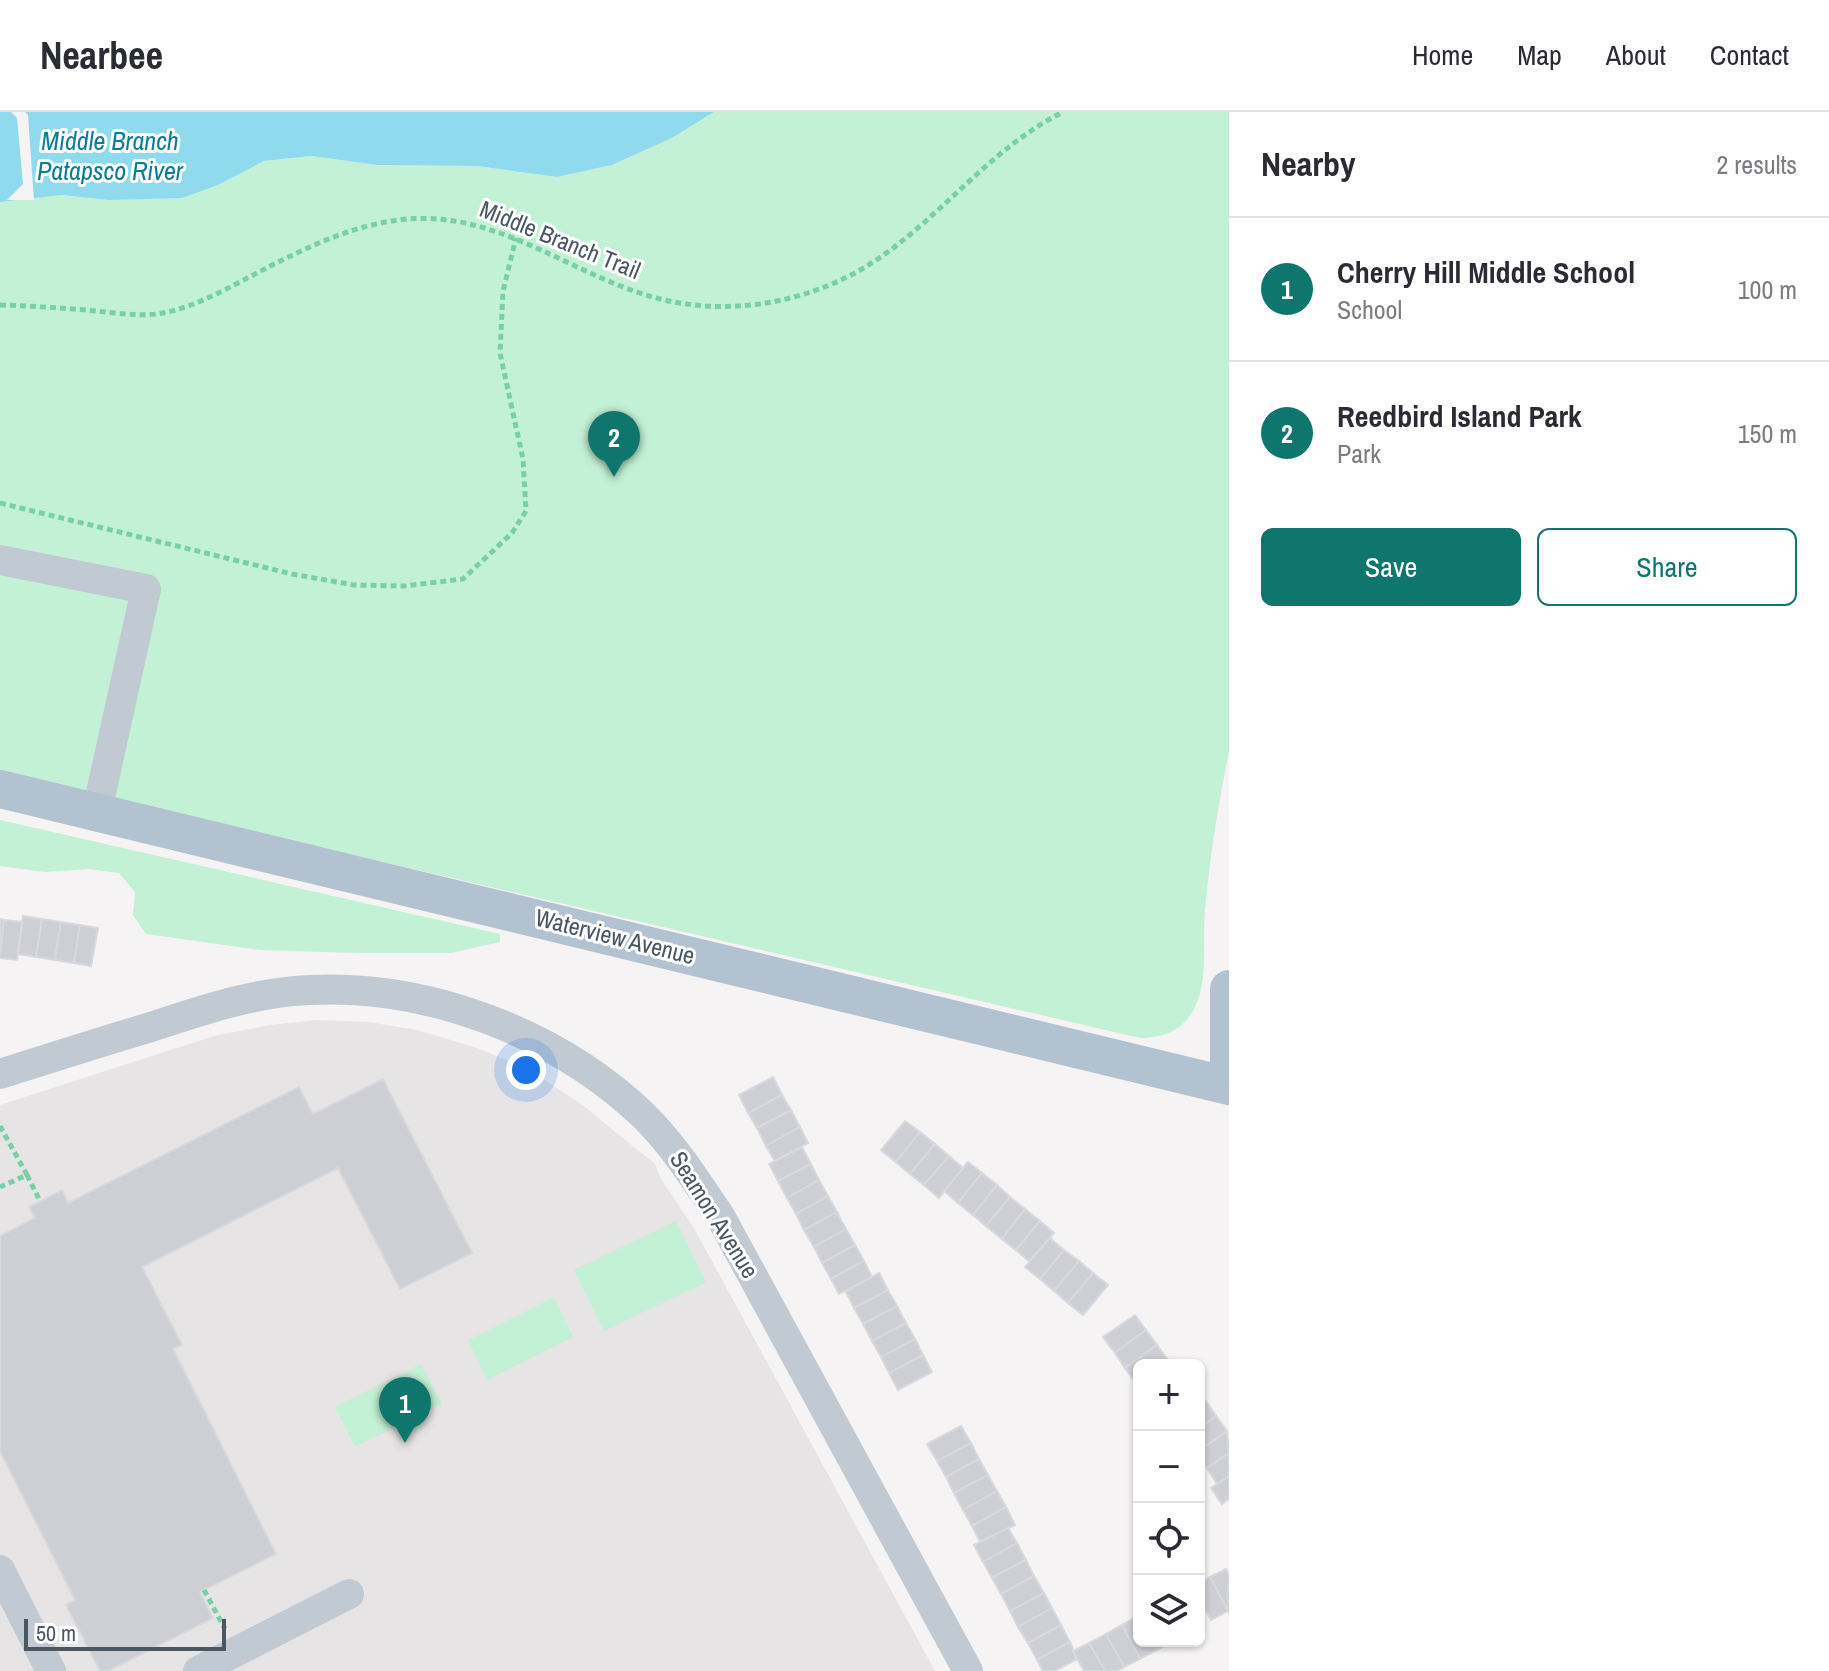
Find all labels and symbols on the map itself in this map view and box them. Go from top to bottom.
water label: Middle Branch Patapsco River [37,123,184,188]
street label: Middle Branch Trail [475,192,645,286]
pin: 2 [588,411,640,477]
street label: Waterview Avenue [532,901,698,971]
your location [506,1050,546,1090]
street label: Seamon Avenue [663,1145,767,1284]
pin: 1 [379,1377,431,1443]
scale bar [24,1615,226,1651]

